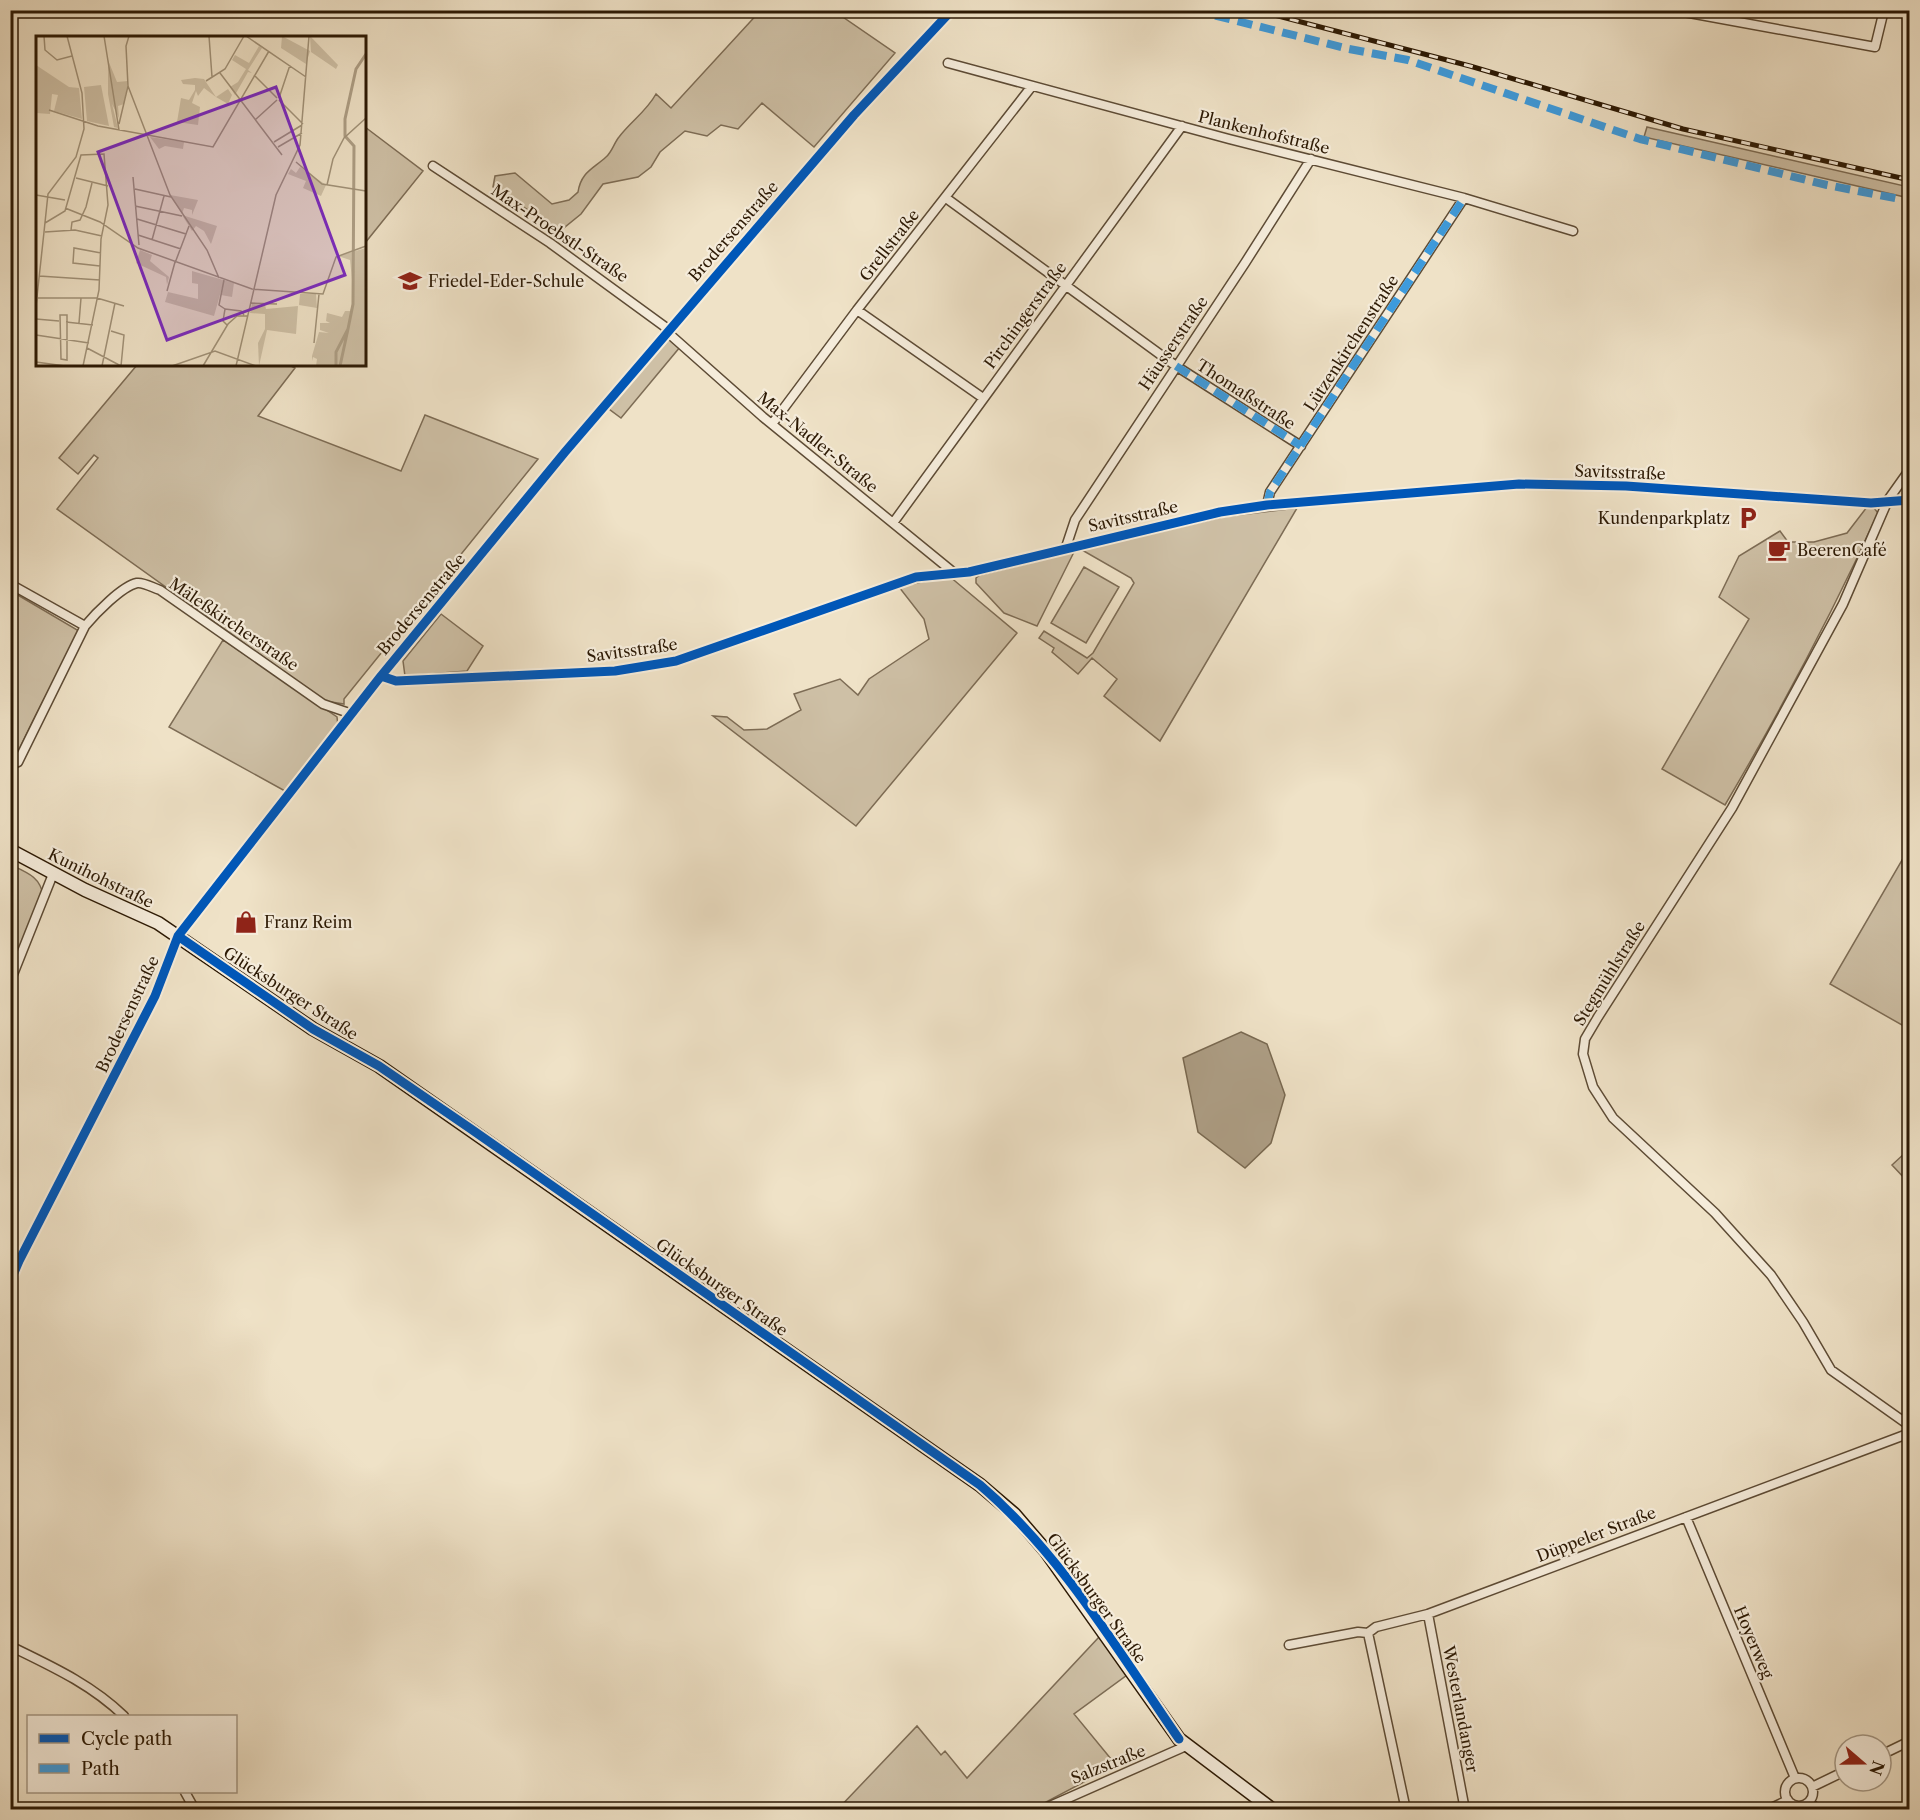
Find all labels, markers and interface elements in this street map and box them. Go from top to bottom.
inset map [36,36,366,366]
street label: Plankenhofstraße [1196,106,1332,158]
street label: Brodersenstraße [684,177,782,285]
street label: Max-Proebstl-Straße [488,180,632,286]
street label: Grellstraße [855,205,923,285]
street label: Pirchingerstraße [980,258,1070,372]
school or university icon: Friedel-Eder-Schule [397,268,423,294]
place label: Friedel-Eder-Schule [428,271,584,291]
street label: Lützenkirchenstraße [1299,271,1403,415]
street label: Häusserstraße [1134,292,1212,394]
street label: Thomaßstraße [1193,355,1299,433]
street label: Max-Nadler-Straße [754,387,882,497]
street label: Savitsstraße [1574,460,1666,484]
street label: Savitsstraße [1086,496,1180,536]
parking icon: Kundenparkplatz [1735,505,1761,531]
place label: Kundenparkplatz [1598,508,1730,528]
cafe icon: BeerenCafé [1766,537,1792,563]
place label: BeerenCafé [1797,540,1887,560]
street label: Brodersenstraße [373,549,469,659]
street label: Mäleßkircherstraße [165,573,303,675]
street label: Savitsstraße [585,634,679,666]
street label: Kunihohstraße [45,844,157,912]
shop icon: Franz Reim [233,909,259,935]
place label: Franz Reim [264,912,352,932]
street label: Stegmühlstraße [1569,917,1649,1029]
street label: Glücksburger Straße [220,942,362,1044]
street label: Brodersenstraße [91,952,163,1076]
street label: Glücksburger Straße [652,1234,792,1340]
street label: Düppeler Straße [1534,1502,1658,1566]
street label: Glücksburger Straße [1043,1529,1151,1667]
street label: Hoyerweg [1730,1603,1778,1682]
street label: Westerlandanger [1439,1643,1483,1774]
legend [27,1715,237,1793]
text: Cycle path [81,1728,172,1750]
north arrow [1833,1733,1893,1793]
street label: Salzstraße [1068,1740,1148,1788]
text: Path [81,1758,120,1780]
text: N [1865,1758,1889,1778]

